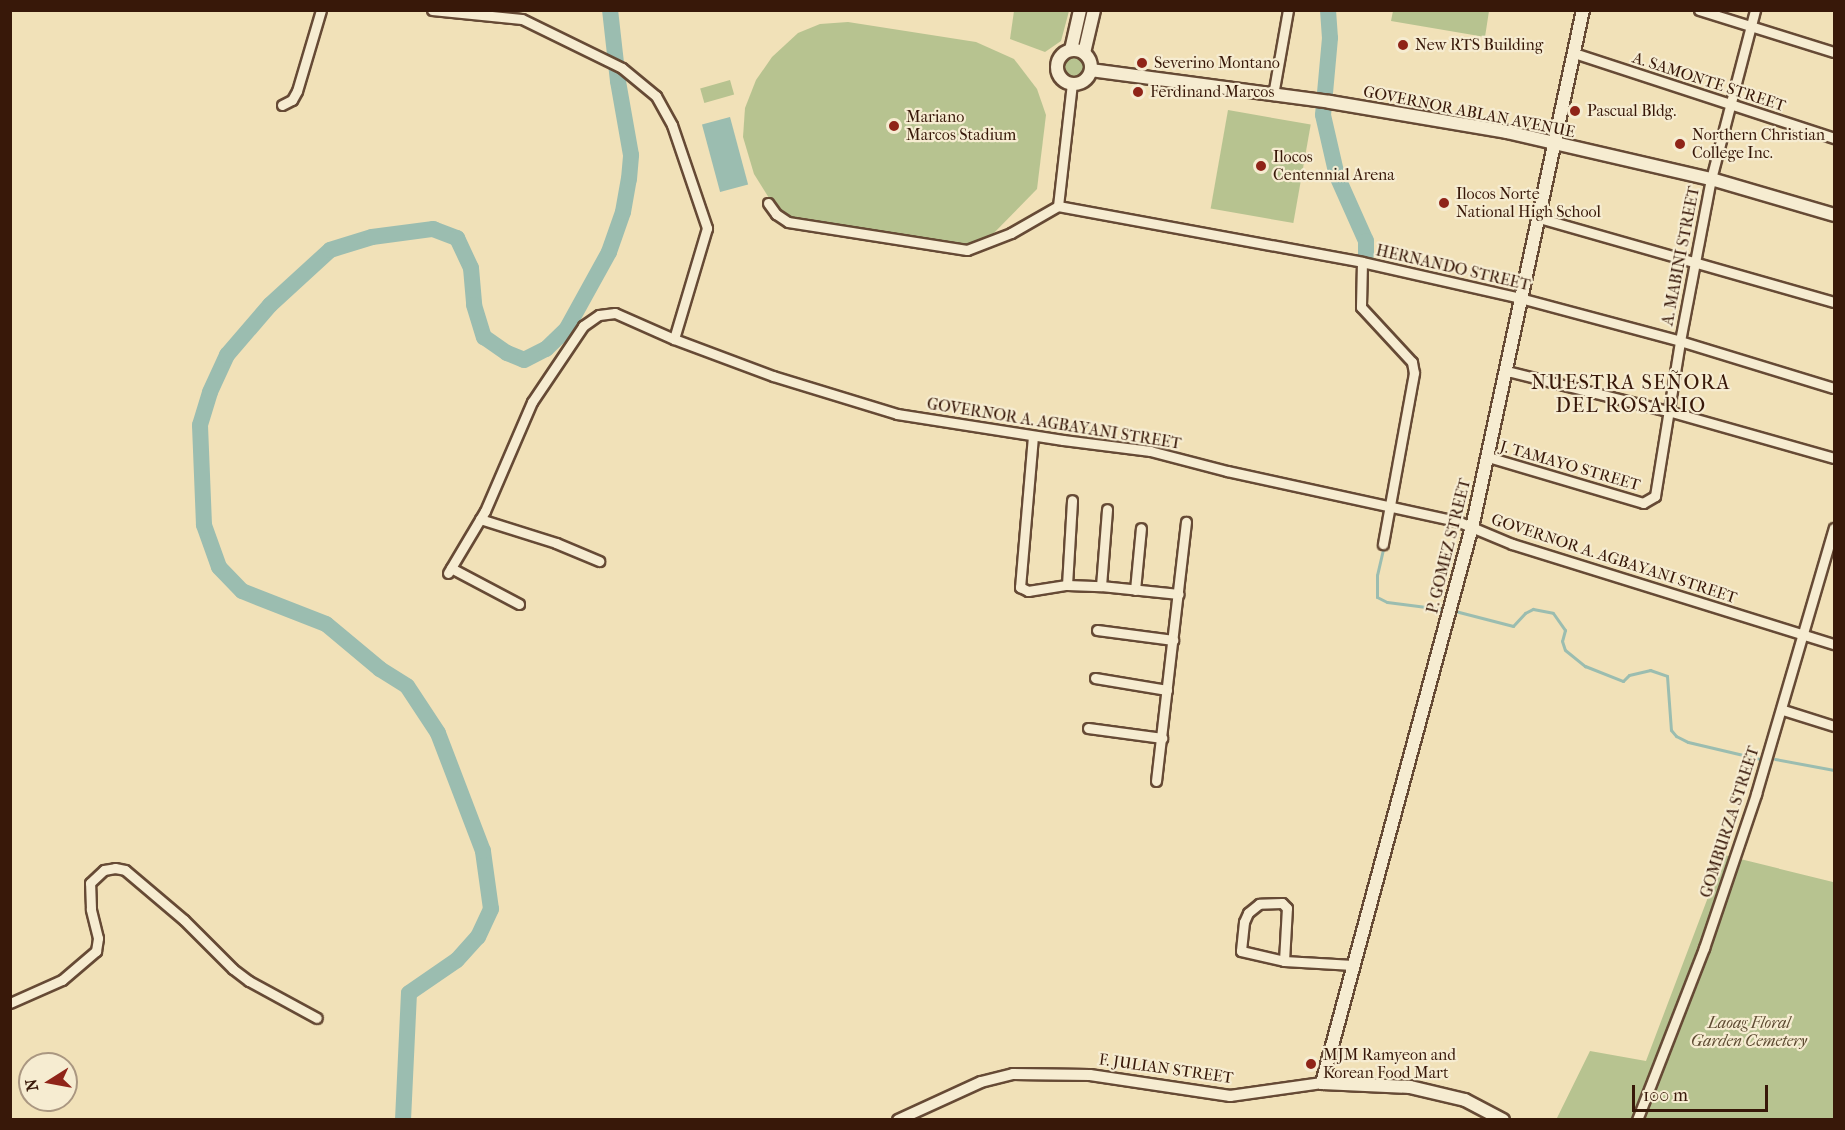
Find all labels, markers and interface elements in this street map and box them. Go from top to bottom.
place label: New RTS Building [1415,35,1543,55]
marker: New RTS Building [1396,38,1410,52]
street label: A. SAMONTE STREET [1630,48,1788,116]
place label: Severino Montano [1154,53,1280,73]
marker: Severino Montano [1135,56,1149,70]
place label: Ferdinand Marcos [1150,82,1274,102]
street label: GOVERNOR ABLAN AVENUE [1361,82,1577,142]
marker: Ferdinand Marcos [1131,85,1145,99]
place label: Pascual Bldg. [1587,101,1676,121]
marker: Pascual Bldg. [1568,104,1582,118]
place label: Mariano Marcos Stadium [906,107,1016,145]
marker: Mariano Marcos Stadium [887,119,901,133]
place label: Northern Christian College Inc. [1692,125,1825,163]
marker: Northern Christian College Inc. [1673,137,1687,151]
place label: Ilocos Centennial Arena [1273,147,1395,185]
marker: Ilocos Centennial Arena [1254,159,1268,173]
place label: Ilocos Norte National High School [1456,184,1601,222]
street label: A. MABINI STREET [1658,185,1704,327]
marker: Ilocos Norte National High School [1437,196,1451,210]
street label: HERNANDO STREET [1374,241,1532,295]
district label: NUESTRA SEÑORA DEL ROSARIO [1531,370,1731,417]
street label: GOVERNOR A. AGBAYANI STREET [925,394,1183,454]
street label: J. TAMAYO STREET [1498,437,1642,495]
street label: P. GOMEZ STREET [1423,476,1475,616]
street label: GOVERNOR A. AGBAYANI STREET [1489,510,1739,608]
street label: GOMBURZA STREET [1696,744,1764,900]
park label: Laoag Floral Garden Cemetery [1691,1013,1807,1051]
place label: MJM Ramyeon and Korean Food Mart [1323,1045,1456,1083]
street label: F. JULIAN STREET [1098,1050,1234,1088]
north arrow [18,1052,78,1112]
marker: MJM Ramyeon and Korean Food Mart [1304,1057,1318,1071]
scale bar [1635,1073,1772,1111]
text: N [21,1077,42,1093]
text: 100 m [1643,1085,1688,1106]

